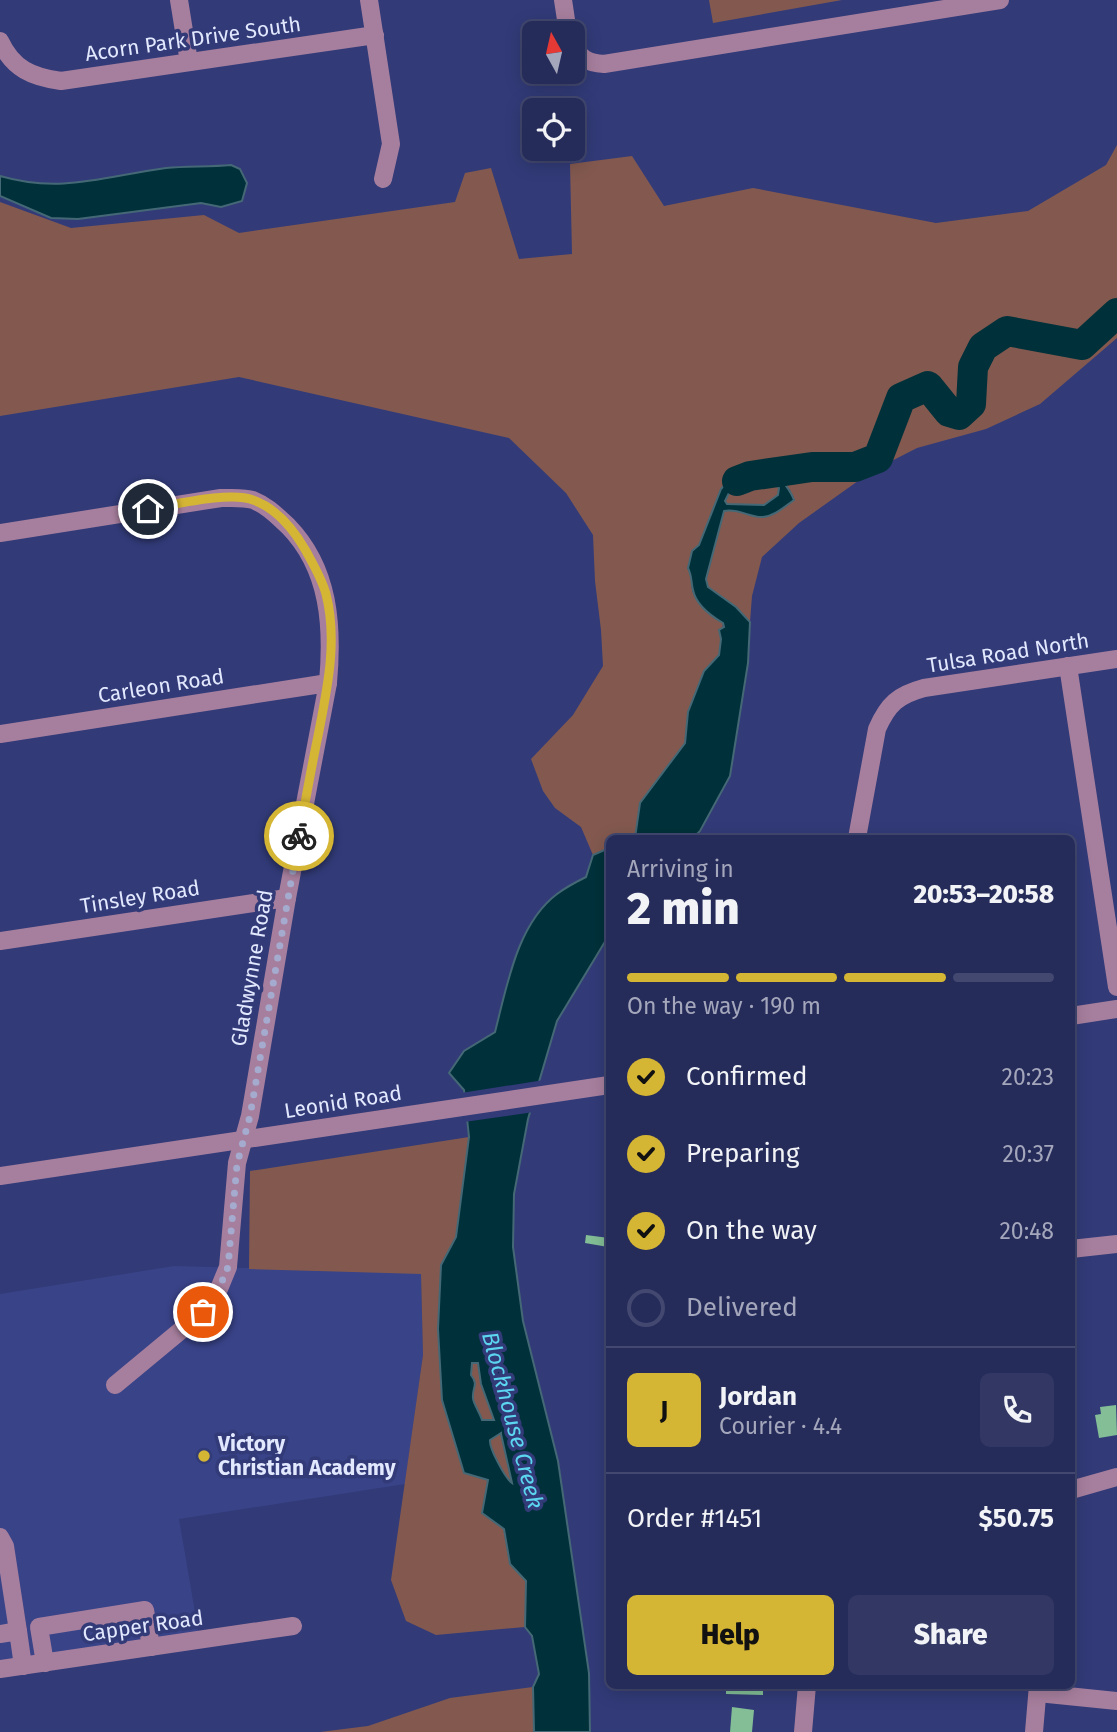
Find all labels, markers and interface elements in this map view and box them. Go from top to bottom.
street label: Acorn Park Drive South [84,11,302,67]
north arrow [522,21,584,84]
map controls [522,21,585,161]
button: locate [522,98,585,161]
pin [118,479,178,539]
icon: home [129,490,167,528]
street label: Tulsa Road North [925,627,1091,679]
street label: Carleon Road [96,663,226,709]
courier [264,801,334,871]
icon: bike [280,817,318,855]
text: Arriving in [627,855,734,883]
street label: Tinsley Road [78,875,202,919]
text: 20:53–20:58 [913,879,1054,910]
text: 2 min [627,881,740,936]
street label: Gladwynne Road [225,888,279,1048]
text: On the way · 190 m [627,992,821,1020]
icon: check [627,1058,665,1096]
text: Confirmed [686,1061,807,1092]
text: 20:23 [1002,1063,1054,1091]
street label: Leonid Road [282,1080,404,1124]
icon: check [627,1135,665,1173]
text: Preparing [686,1138,799,1169]
text: 20:37 [1002,1140,1054,1168]
icon: check [627,1212,665,1250]
text: On the way [686,1215,817,1246]
text: 20:48 [999,1217,1054,1245]
pin [173,1282,233,1342]
text: Delivered [686,1292,798,1323]
icon: bag [184,1293,222,1331]
water label: Blockhouse Creek [476,1328,550,1512]
button: phone [980,1373,1054,1447]
text: Jordan [719,1381,797,1412]
text: J [660,1395,668,1426]
text: Courier · 4.4 [719,1412,842,1440]
place label: Victory Christian Academy [217,1431,396,1481]
marker: Victory Christian Academy [196,1448,212,1464]
text: Order #1451 [627,1503,762,1534]
text: $50.75 [979,1503,1054,1534]
button: Help [627,1595,834,1675]
button: Share [848,1595,1054,1675]
street label: Capper Road [81,1605,205,1647]

